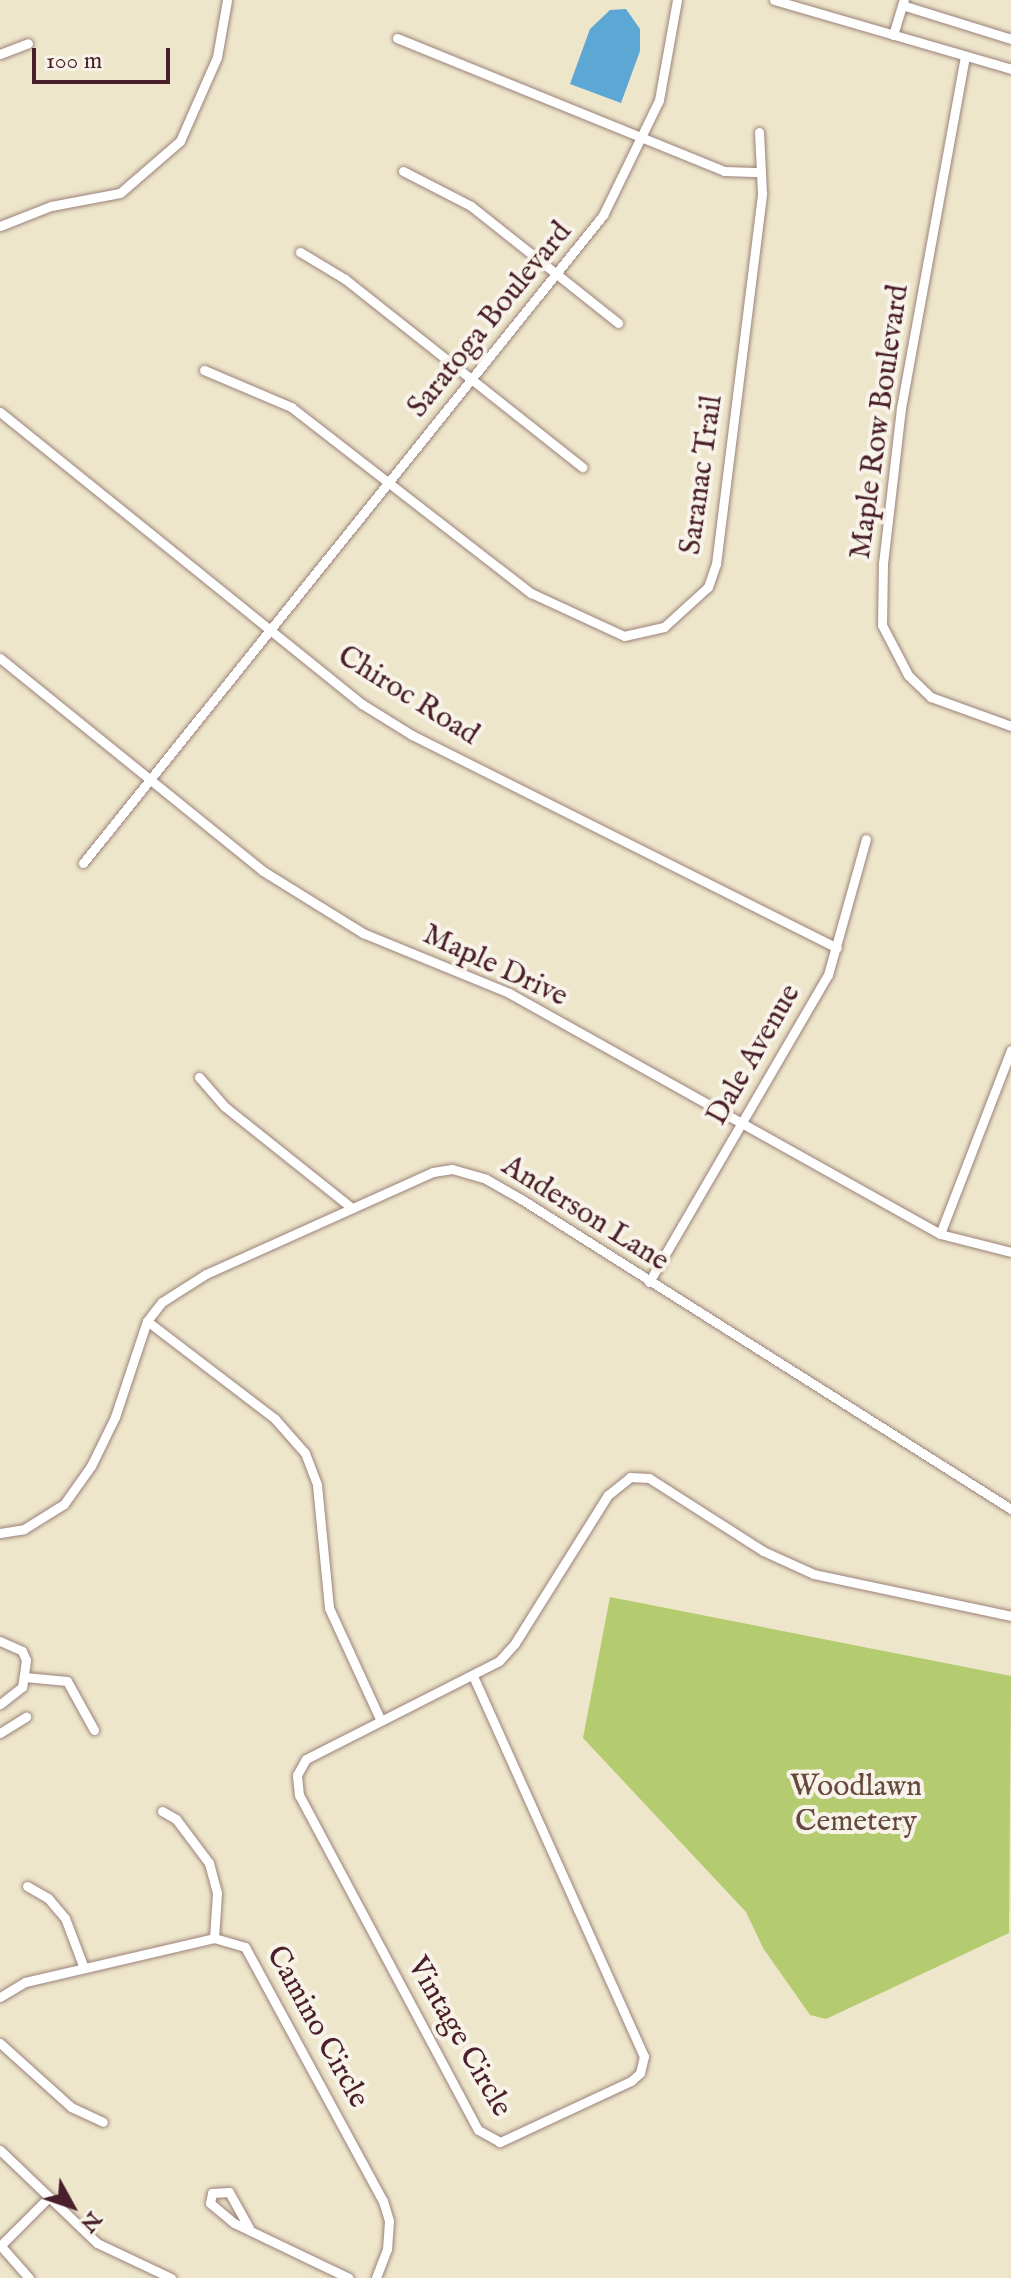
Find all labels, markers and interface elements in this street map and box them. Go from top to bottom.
scale bar [36,32,174,82]
text: 100 m [46,46,102,77]
street label: Saratoga Boulevard [400,215,580,425]
street label: Maple Row Boulevard [843,282,917,562]
street label: Saranac Trail [673,393,731,557]
street label: Chiroc Road [331,638,485,754]
street label: Maple Drive [417,917,573,1015]
street label: Dale Avenue [699,978,809,1132]
street label: Anderson Lane [495,1148,675,1280]
park label: Woodlawn Cemetery [790,1769,922,1840]
street label: Camino Circle [258,1940,376,2114]
street label: Vintage Circle [399,1951,519,2123]
north arrow [32,2166,112,2246]
text: N [74,2205,107,2238]

